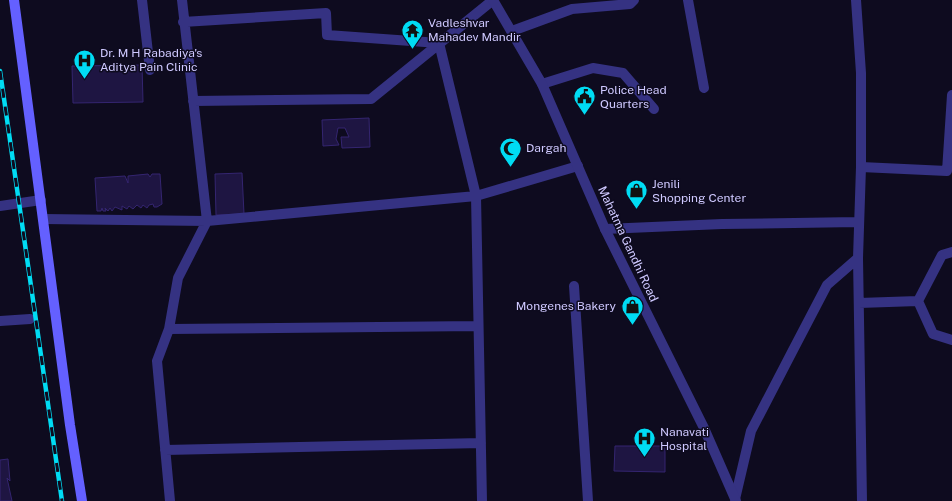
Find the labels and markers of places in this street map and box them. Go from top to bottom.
place label: Vadleshvar Mahadev Mandir [428,16,521,44]
temple icon: Vadleshvar Mahadev Mandir [400,17,426,50]
place label: Dr. M H Rabadiya's Aditya Pain Clinic [100,46,202,74]
hospital icon: Dr. M H Rabadiya's Aditya Pain Clinic [71,47,97,80]
place label: Police Head Quarters [600,83,667,111]
public building icon: Police Head Quarters [571,84,597,117]
mosque icon: Dargah [497,135,523,168]
place label: Dargah [526,141,566,155]
place label: Jenili Shopping Center [652,177,746,205]
shop icon: Jenili Shopping Center [623,178,649,211]
shop icon: Mongenes Bakery [619,293,645,326]
place label: Mongenes Bakery [516,299,617,313]
place label: Nanavati Hospital [660,425,709,453]
hospital icon: Nanavati Hospital [631,426,657,459]

